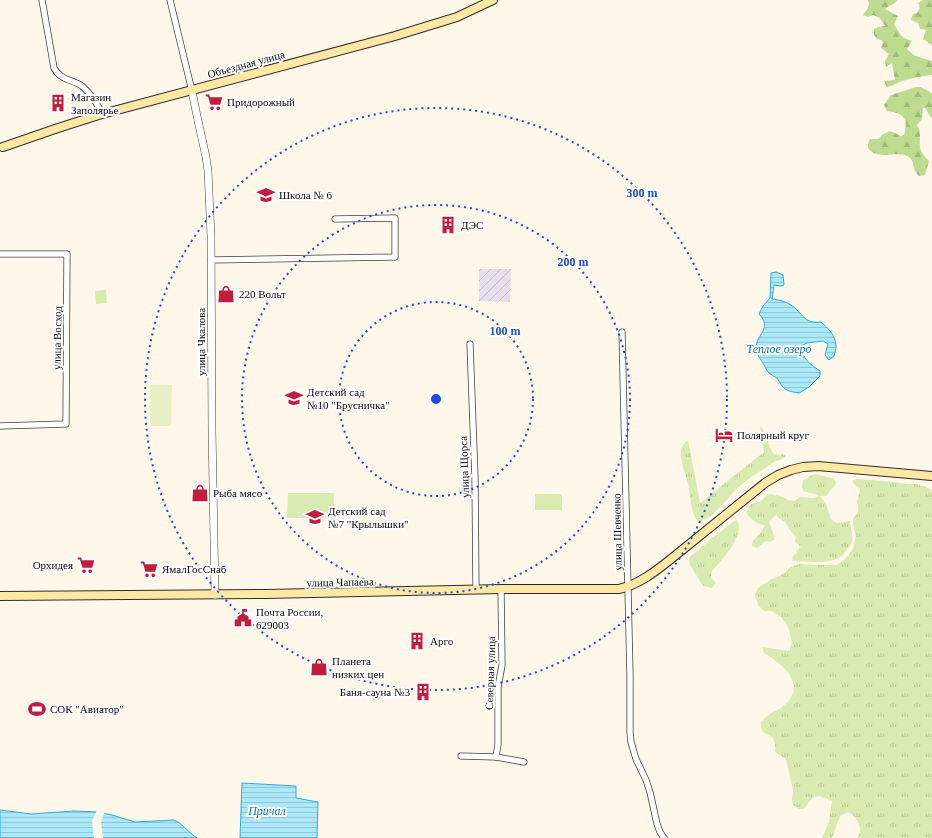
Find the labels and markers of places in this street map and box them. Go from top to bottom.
place label: Магазин Заполярье [71,91,119,116]
supermarket icon: Придорожный [204,92,224,112]
building icon: Магазин Заполярье [48,93,68,113]
place label: Придорожный [227,96,295,108]
school or university icon: Школа № 6 [256,185,276,205]
place label: Школа № 6 [279,189,333,201]
building icon: ДЭС [438,215,458,235]
place label: ДЭС [461,219,483,231]
shop icon: 220 Вольт [216,284,236,304]
place label: 220 Вольт [239,288,286,300]
place label: Детский сад №10 "Брусничка" [307,386,390,411]
school or university icon: Детский сад №10 "Брусничка" [284,388,304,408]
centre of rings [429,392,443,406]
hotel icon: Полярный круг [714,425,734,445]
place label: Полярный круг [737,429,809,441]
shop icon: Рыба мясо [190,483,210,503]
place label: Рыба мясо [213,487,263,499]
place label: Детский сад №7 "Крылышки" [328,505,409,530]
school or university icon: Детский сад №7 "Крылышки" [305,507,325,527]
supermarket icon: Орхидея [76,555,96,575]
place label: Орхидея [33,559,73,571]
supermarket icon: ЯмалГосСнаб [139,559,159,579]
place label: ЯмалГосСнаб [162,563,227,575]
place label: Почта России, 629003 [256,606,323,631]
public building icon: Почта России, 629003 [233,608,253,628]
building icon: Арго [407,631,427,651]
place label: Арго [430,635,454,647]
place label: Планета низких цен [332,655,384,680]
shop icon: Планета низких цен [309,657,329,677]
building icon: Баня-сауна №3 [413,682,433,702]
place label: Баня-сауна №3 [340,686,410,698]
sports icon: СОК "Авиатор" [27,699,47,719]
place label: СОК "Авиатор" [50,703,124,715]

